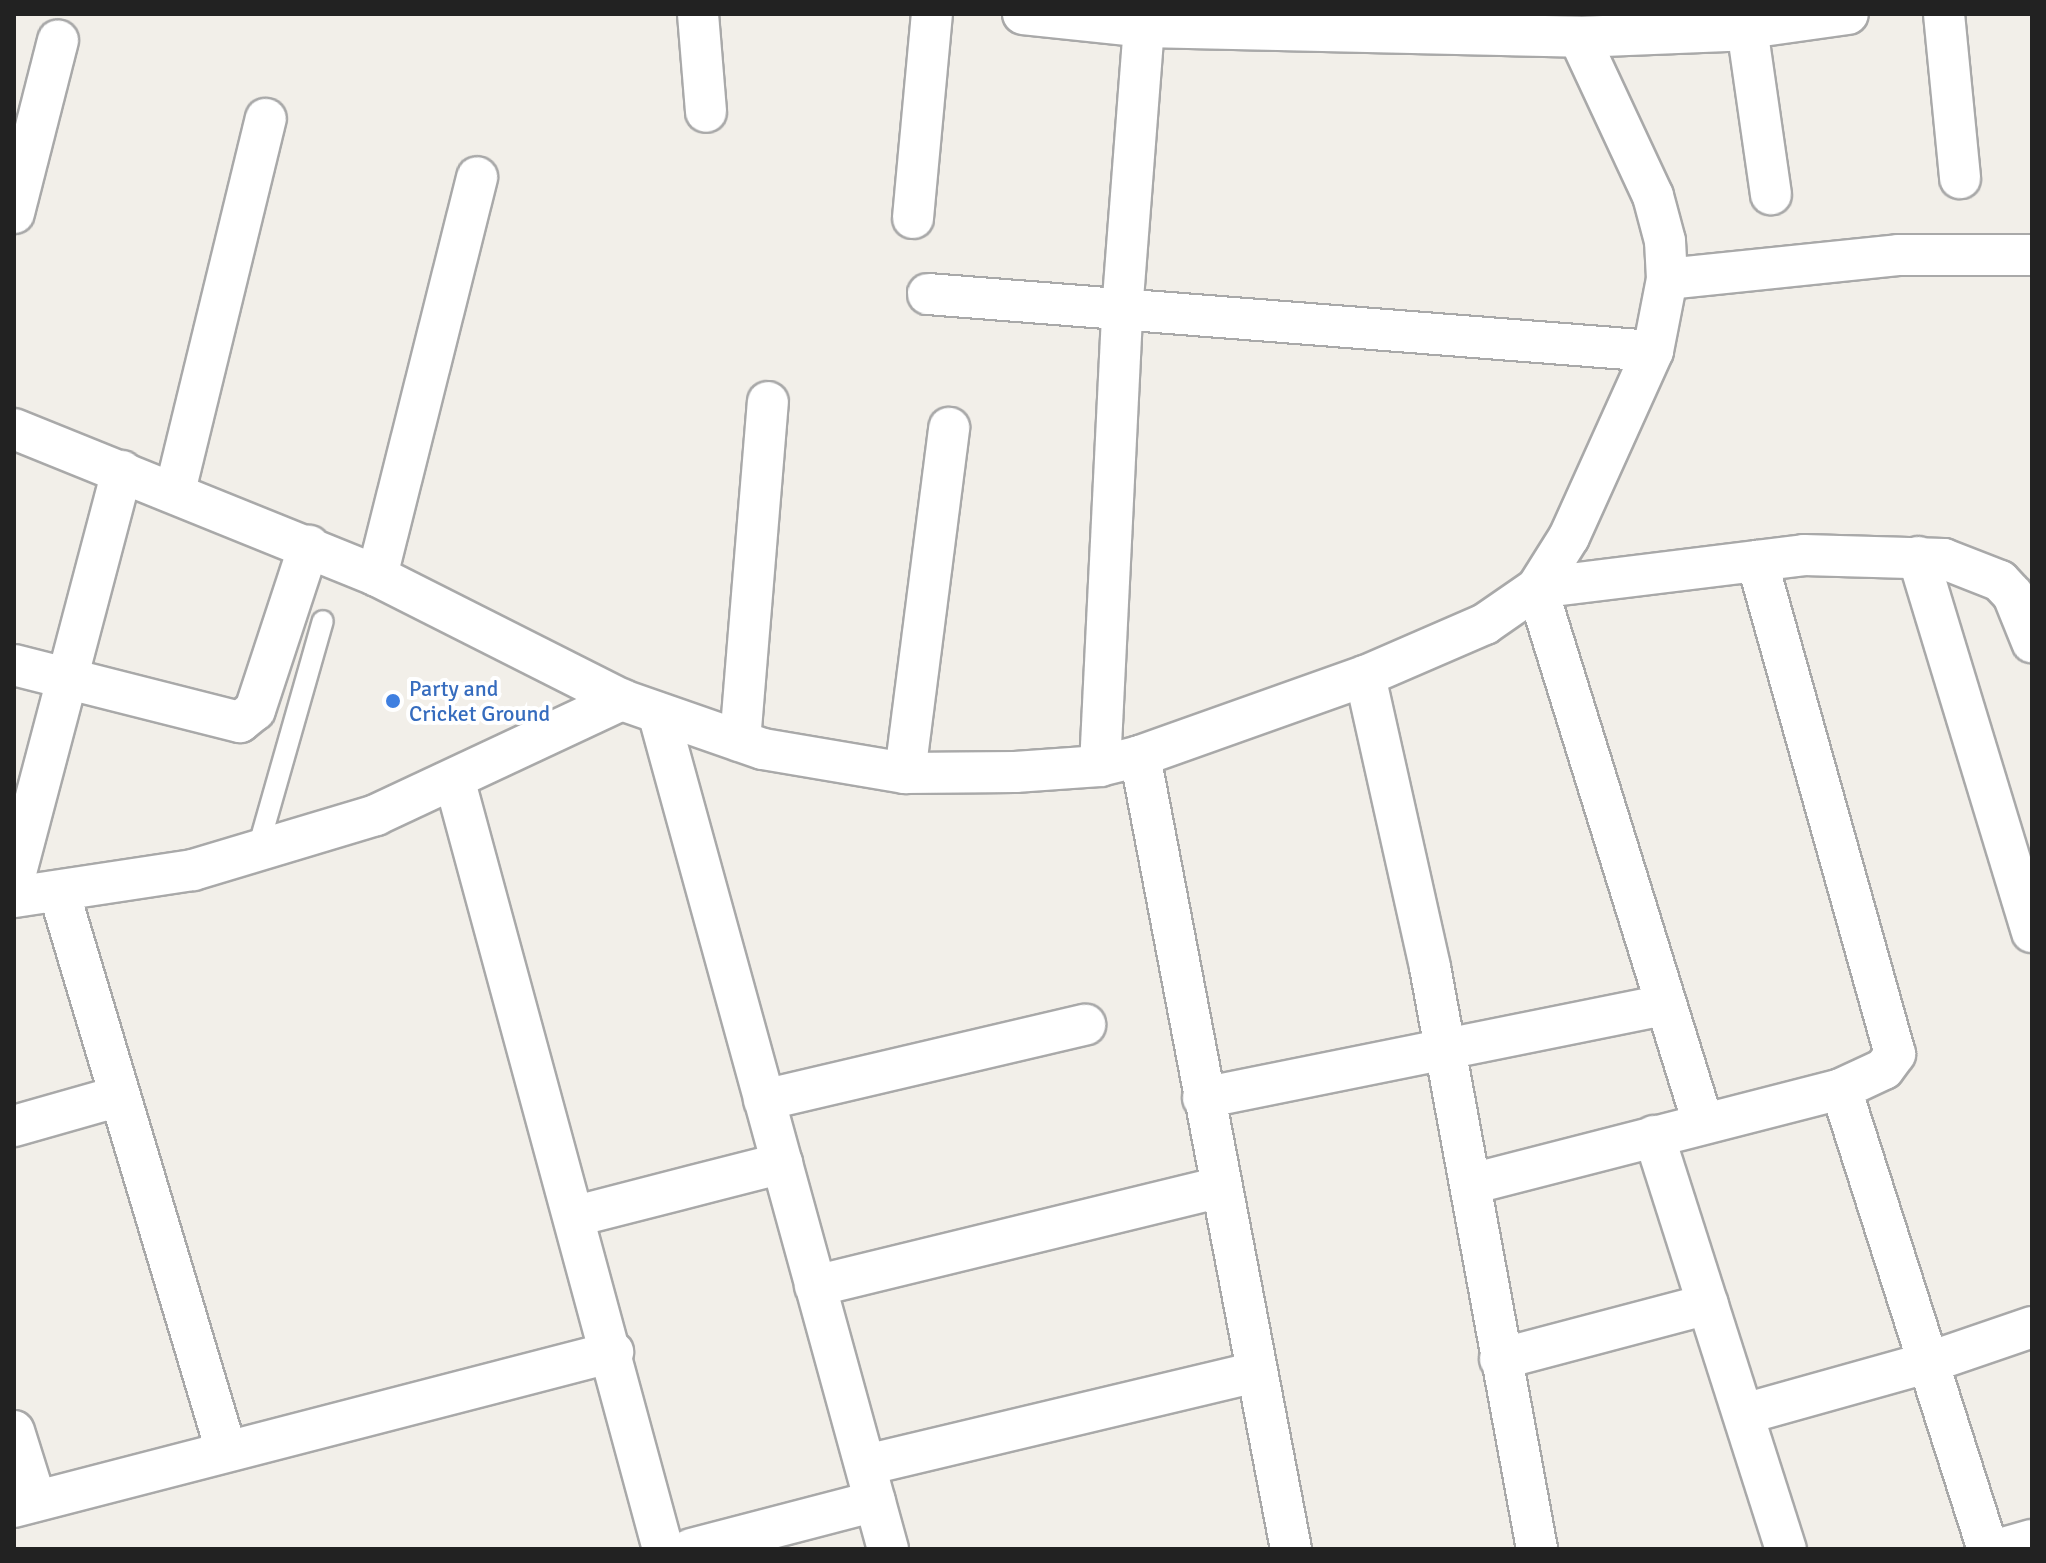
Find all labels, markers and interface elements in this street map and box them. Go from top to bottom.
place label: Party and Cricket Ground [409,675,550,726]
marker: Party and Cricket Ground [384,692,402,710]

